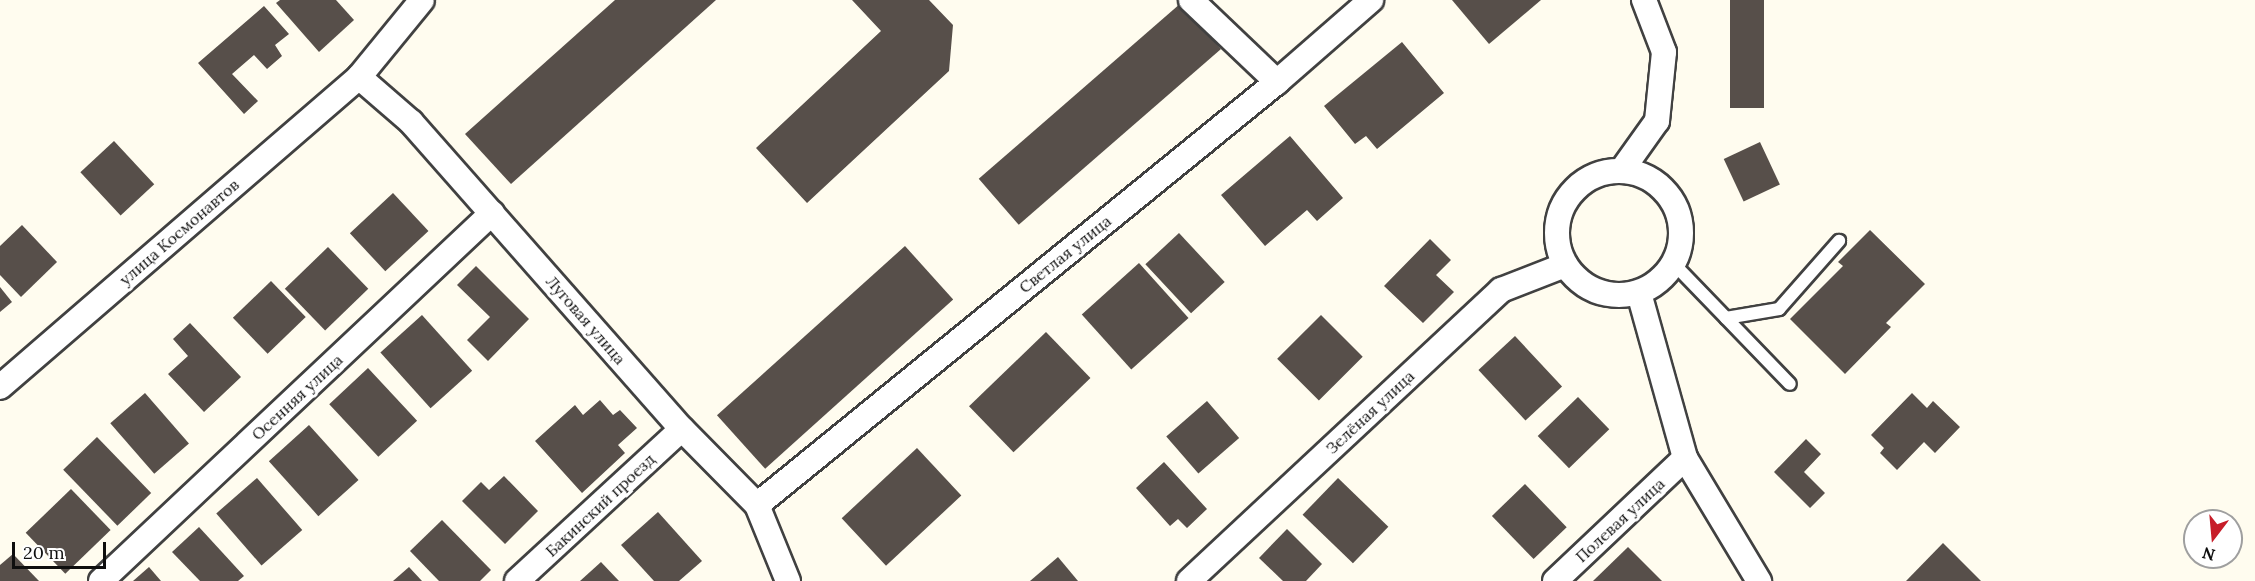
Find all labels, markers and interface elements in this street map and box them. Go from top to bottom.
street label: улица Космонавтов [115,175,243,289]
street label: Светлая улица [1015,211,1115,297]
street label: Луговая улица [542,272,630,368]
street label: Осенняя улица [248,350,346,444]
street label: Зелёная улица [1322,366,1418,458]
street label: Бакинский проезд [541,449,659,561]
street label: Полевая улица [1571,474,1669,566]
north arrow [2183,509,2243,569]
scale bar [15,530,110,568]
text: 20 m [23,541,65,564]
text: N [2200,543,2217,566]

